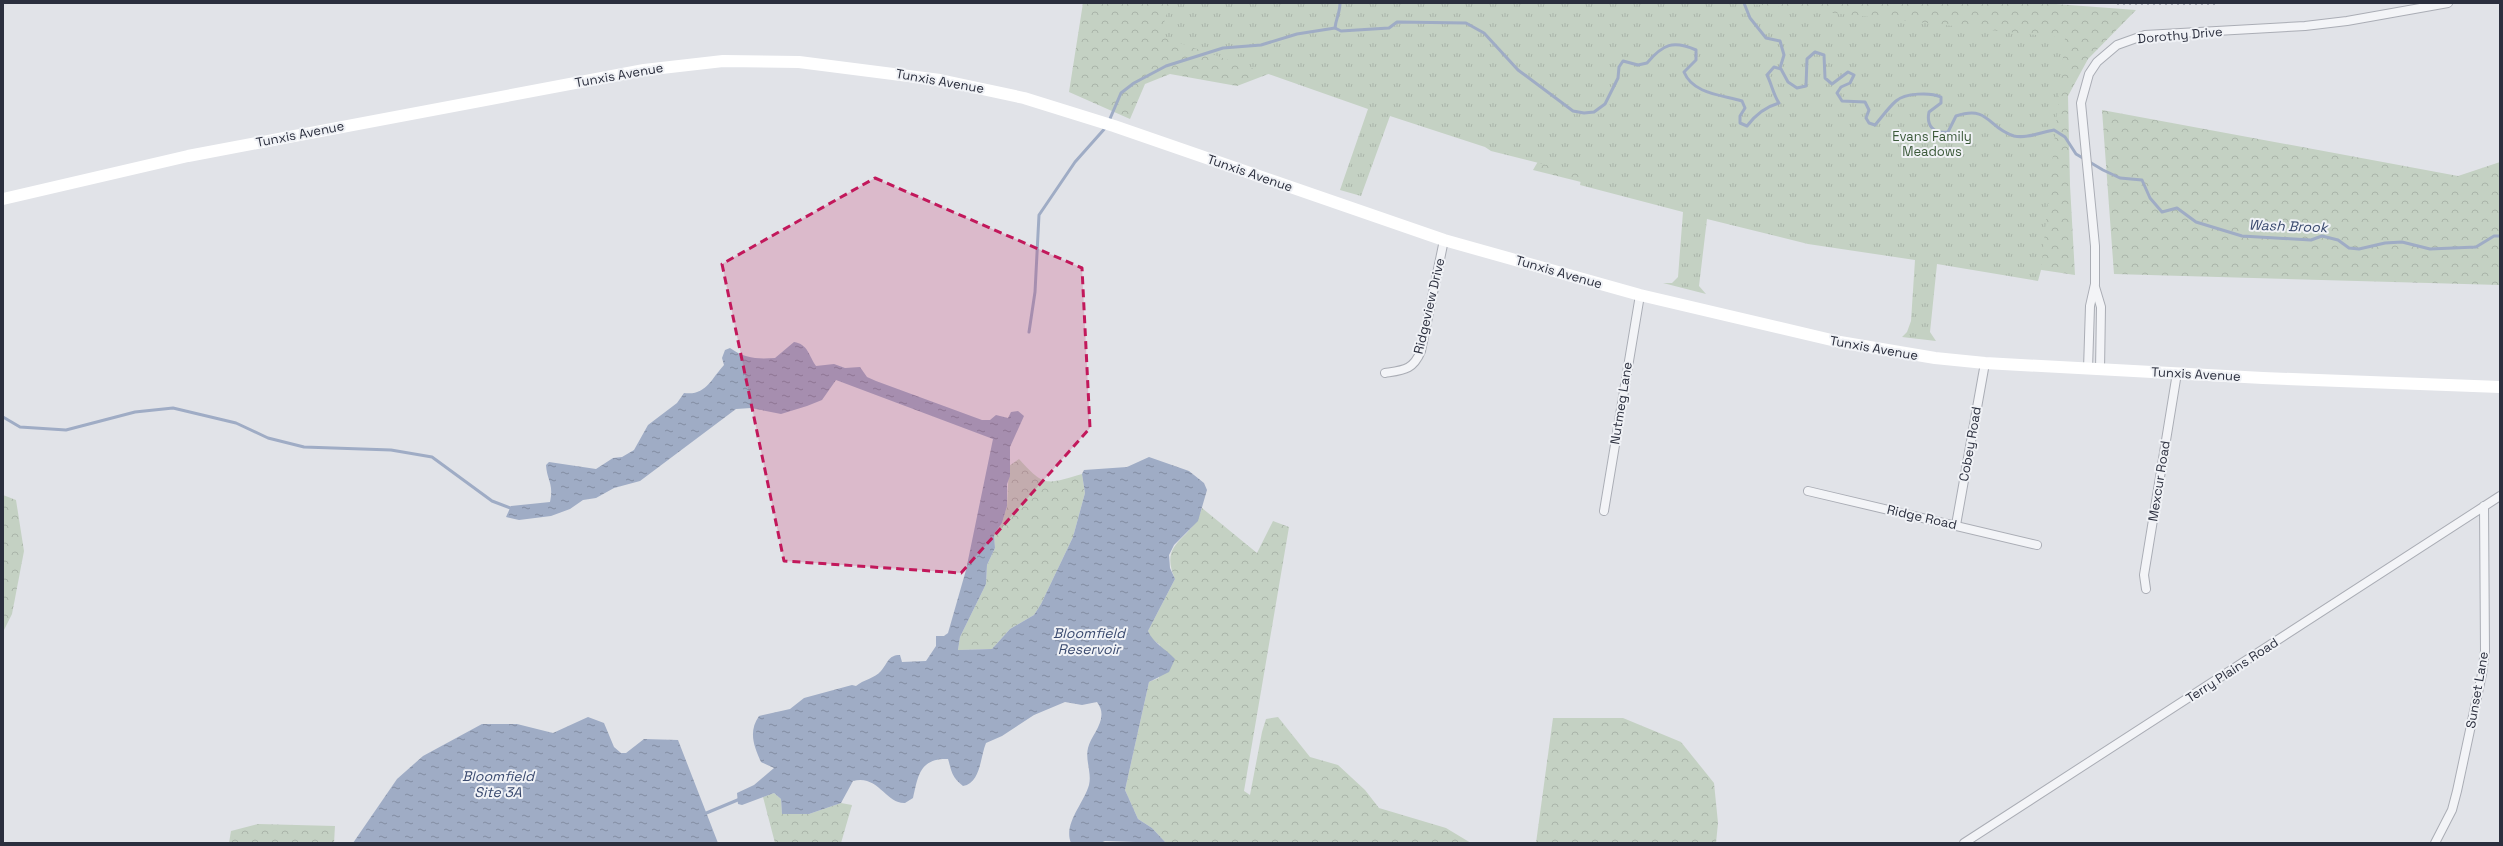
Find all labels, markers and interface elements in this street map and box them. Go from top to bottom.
street label: Dorothy Drive [2137,23,2223,47]
street label: Tunxis Avenue [574,59,664,91]
street label: Tunxis Avenue [895,65,985,97]
street label: Tunxis Avenue [254,117,346,151]
park label: Evans Family Meadows [1892,128,1972,160]
street label: Tunxis Avenue [1205,150,1295,196]
water label: Wash Brook [2248,216,2329,236]
street label: Tunxis Avenue [1514,252,1604,292]
street label: Ridgeview Drive [1410,256,1448,356]
street label: Tunxis Avenue [1829,332,1919,364]
street label: Nutmeg Lane [1606,360,1636,446]
street label: Tunxis Avenue [2151,363,2241,385]
street label: Cobey Road [1955,405,1985,483]
street label: Mexcur Road [2144,439,2174,523]
street label: Ridge Road [1885,501,1959,533]
water label: Bloomfield Reservoir [1053,624,1127,658]
street label: Terry Plains Road [2183,634,2281,706]
street label: Sunset Lane [2462,650,2492,730]
water label: Bloomfield Site 3A [462,767,536,801]

